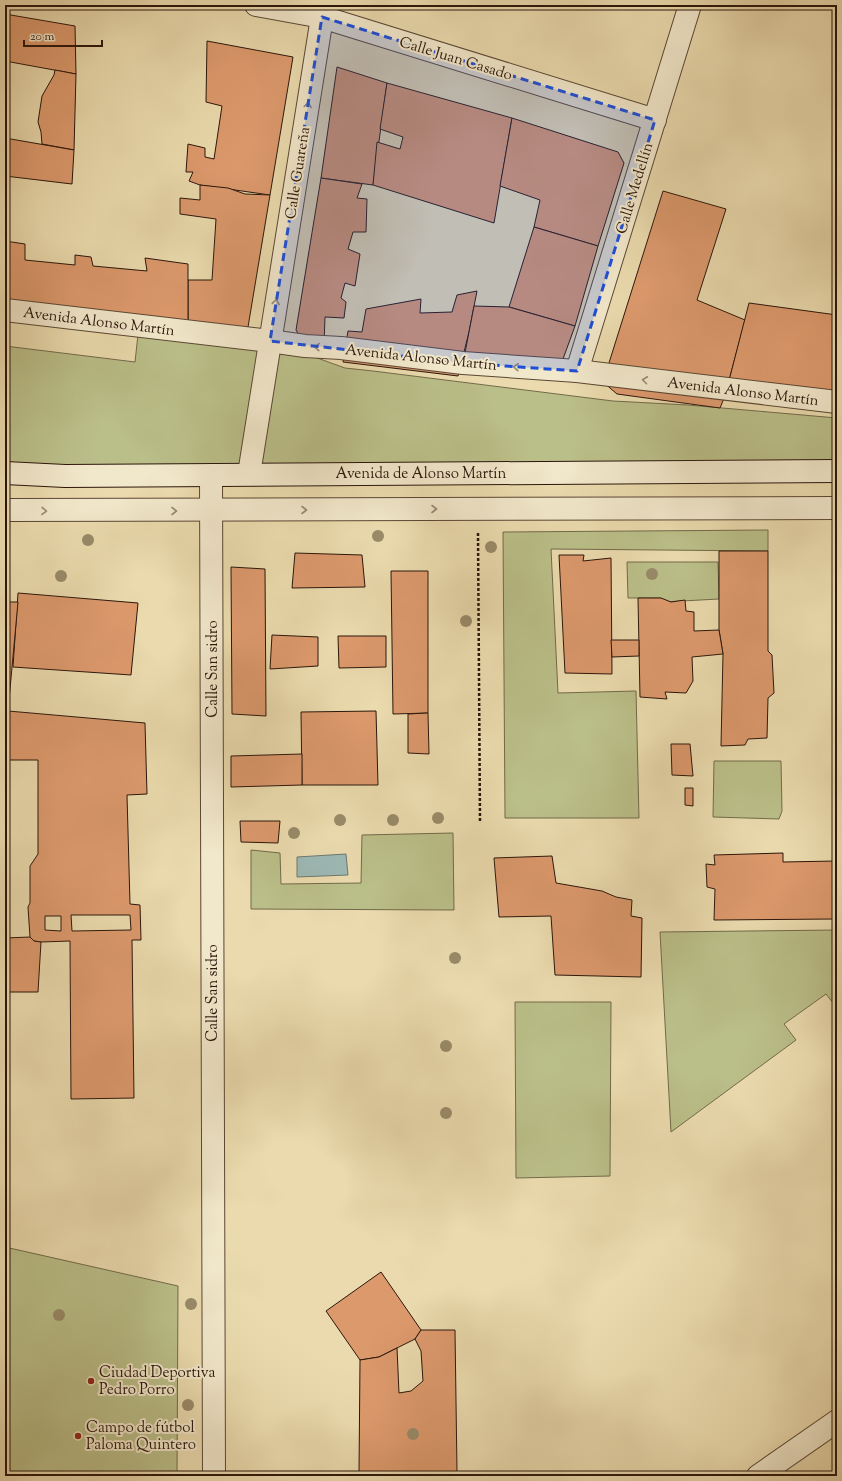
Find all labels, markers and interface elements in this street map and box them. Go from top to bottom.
scale bar [24,22,102,48]
text: 20 m [30,28,55,46]
street label: Calle Juan Casado [397,32,515,87]
one-way arrow [303,102,312,108]
street label: Calle Guareña [281,125,316,221]
street label: Calle Medellín [612,140,659,237]
one-way arrow [271,299,280,305]
street label: Avenida Alonso Martín [22,303,176,342]
street label: Avenida Alonso Martín [344,340,498,377]
one-way arrow [314,342,320,351]
one-way arrow [513,362,519,371]
street label: Avenida Alonso Martín [666,373,820,412]
one-way arrow [642,376,648,385]
street label: Avenida de Alonso Martín [336,464,507,485]
one-way arrow [431,505,437,513]
one-way arrow [301,506,307,514]
one-way arrow [41,507,47,515]
one-way arrow [171,507,177,515]
street label: Calle San sidro [203,620,224,718]
street label: Calle San sidro [203,944,224,1042]
place label: Ciudad Deportiva Pedro Porro [99,1363,216,1401]
marker: Ciudad Deportiva Pedro Porro [86,1376,96,1386]
place label: Campo de fútbol Paloma Quintero [86,1418,196,1456]
marker: Campo de fútbol Paloma Quintero [73,1431,83,1441]

